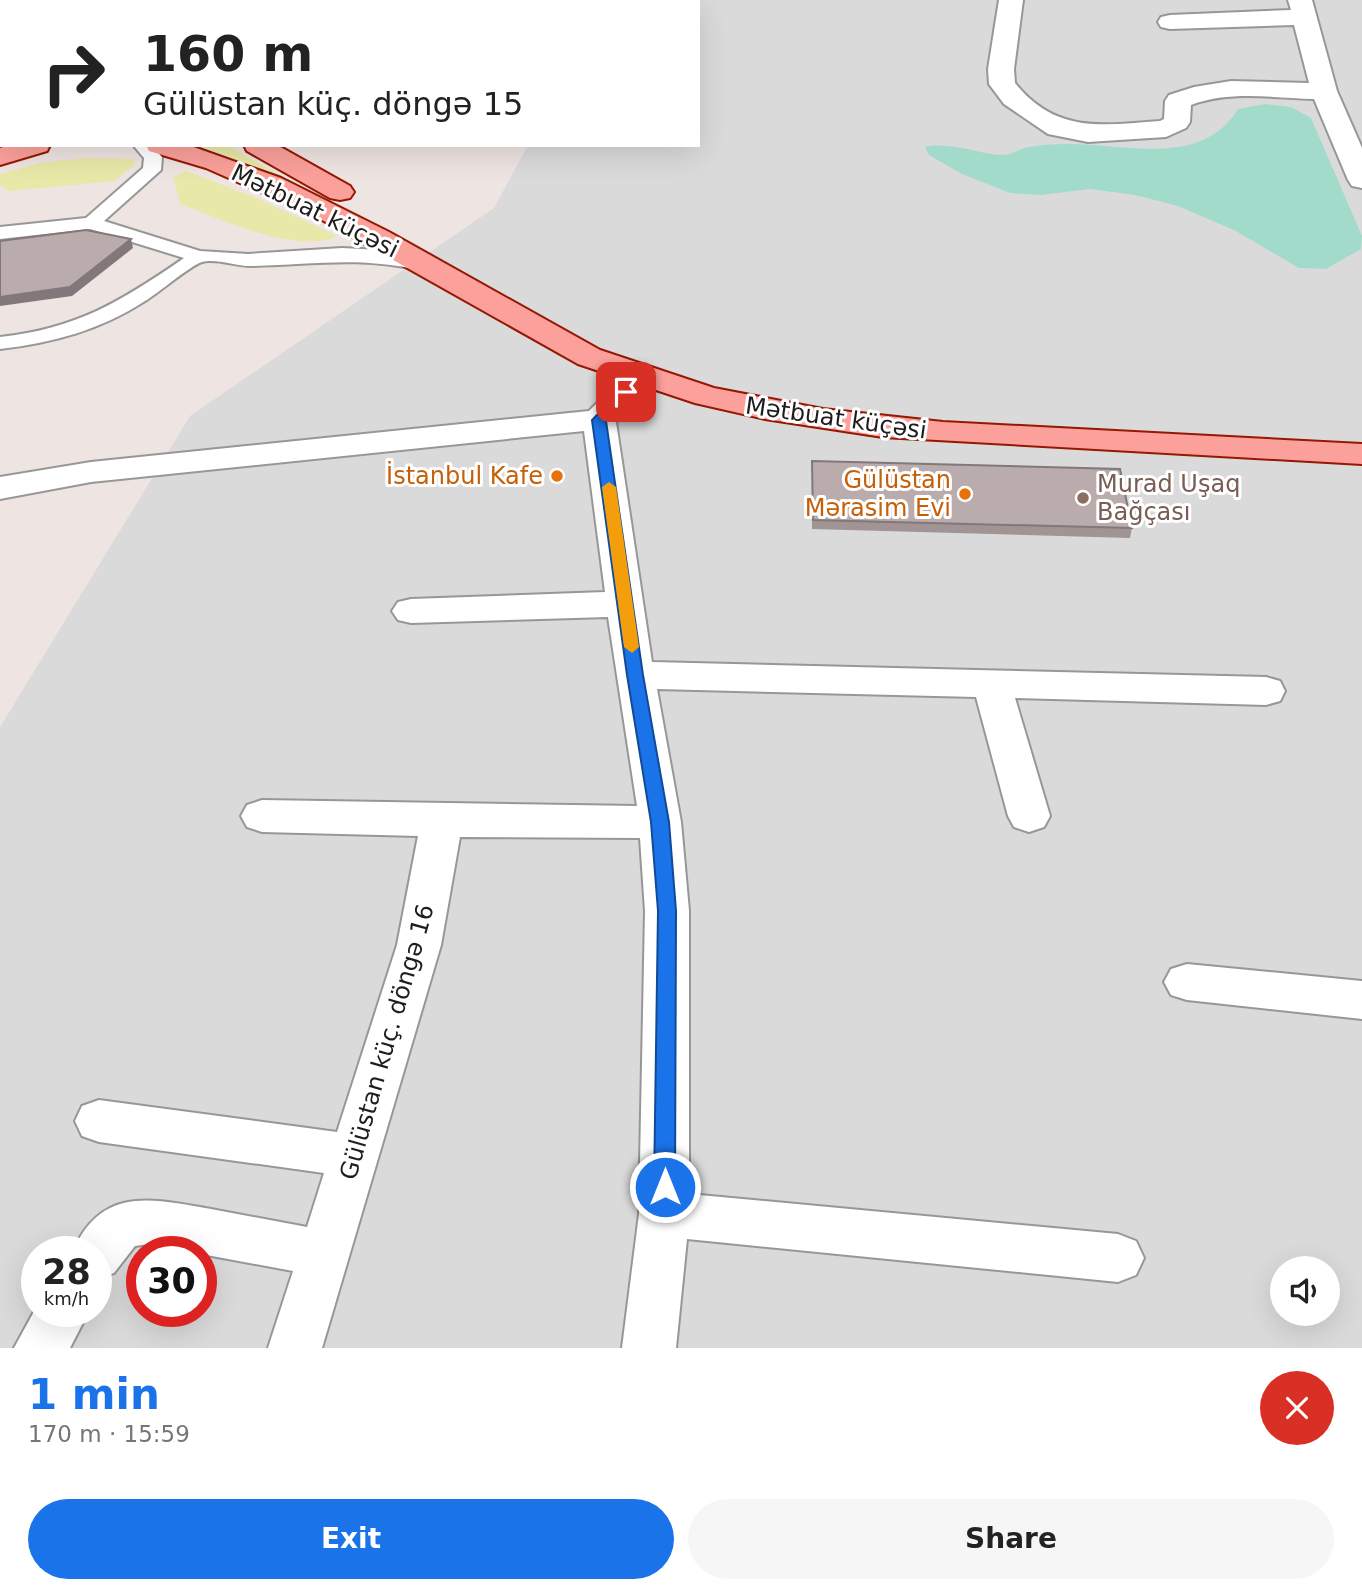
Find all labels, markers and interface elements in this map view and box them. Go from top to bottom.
text: 160 m [143,26,313,83]
icon: right [28,28,119,119]
text: Gülüstan küç. döngə 15 [143,85,523,123]
street label: Mətbuat küçəsi [227,158,403,264]
pin [596,362,656,422]
icon: arrive [607,373,645,411]
street label: Mətbuat küçəsi [744,391,928,445]
place label: İstanbul Kafe [386,461,543,490]
place label: Gülüstan Mərasim Evi [805,466,951,522]
marker: İstanbul Kafe [549,468,565,484]
place label: Murad Uşaq Bağçası [1097,470,1240,526]
marker: Gülüstan Mərasim Evi [957,486,973,502]
marker: Murad Uşaq Bağçası [1075,490,1091,506]
street label: Gülüstan küç. döngə 16 [334,901,440,1183]
position arrow [628,1150,702,1224]
speed limit sign: 30 [126,1236,217,1327]
text: 28 [42,1252,91,1292]
map controls [1270,1256,1340,1326]
button: sound [1270,1256,1340,1326]
text: km/h [44,1288,89,1309]
text: 1 min [28,1370,160,1419]
button: close [1260,1371,1334,1445]
text: 170 m · 15:59 [28,1421,190,1447]
button: Exit [28,1499,674,1579]
button: Share [688,1499,1334,1579]

